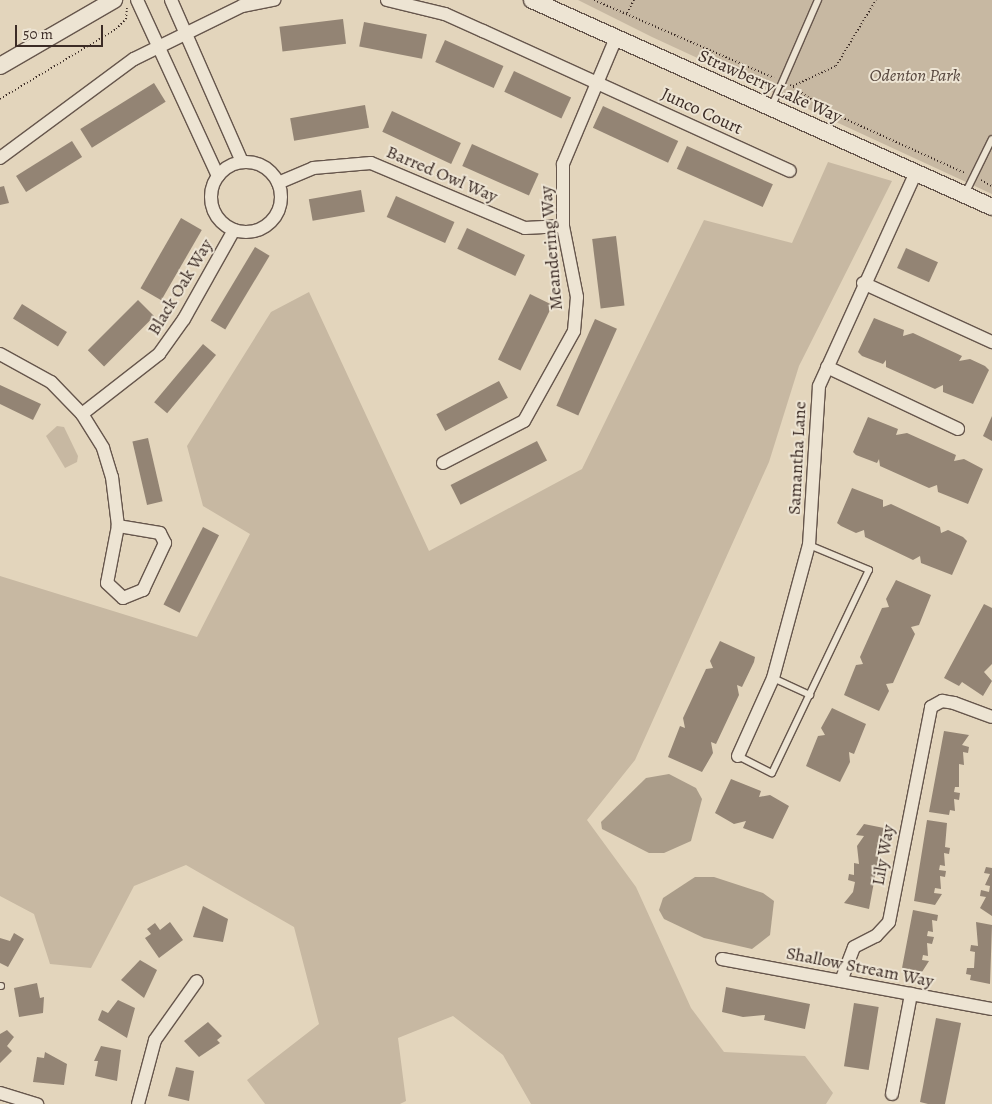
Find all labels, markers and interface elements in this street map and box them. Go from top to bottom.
scale bar [18,15,105,47]
text: 50 m [23,24,53,44]
street label: Strawberry Lake Way [695,45,845,127]
park label: Odenton Park [869,64,961,86]
street label: Junco Court [658,83,746,139]
street label: Barred Owl Way [383,141,501,207]
street label: Meandering Way [535,185,567,311]
street label: Black Oak Way [143,235,217,339]
street label: Samantha Lane [783,401,811,515]
street label: Lily Way [867,823,899,887]
street label: Shallow Stream Way [784,942,936,992]

